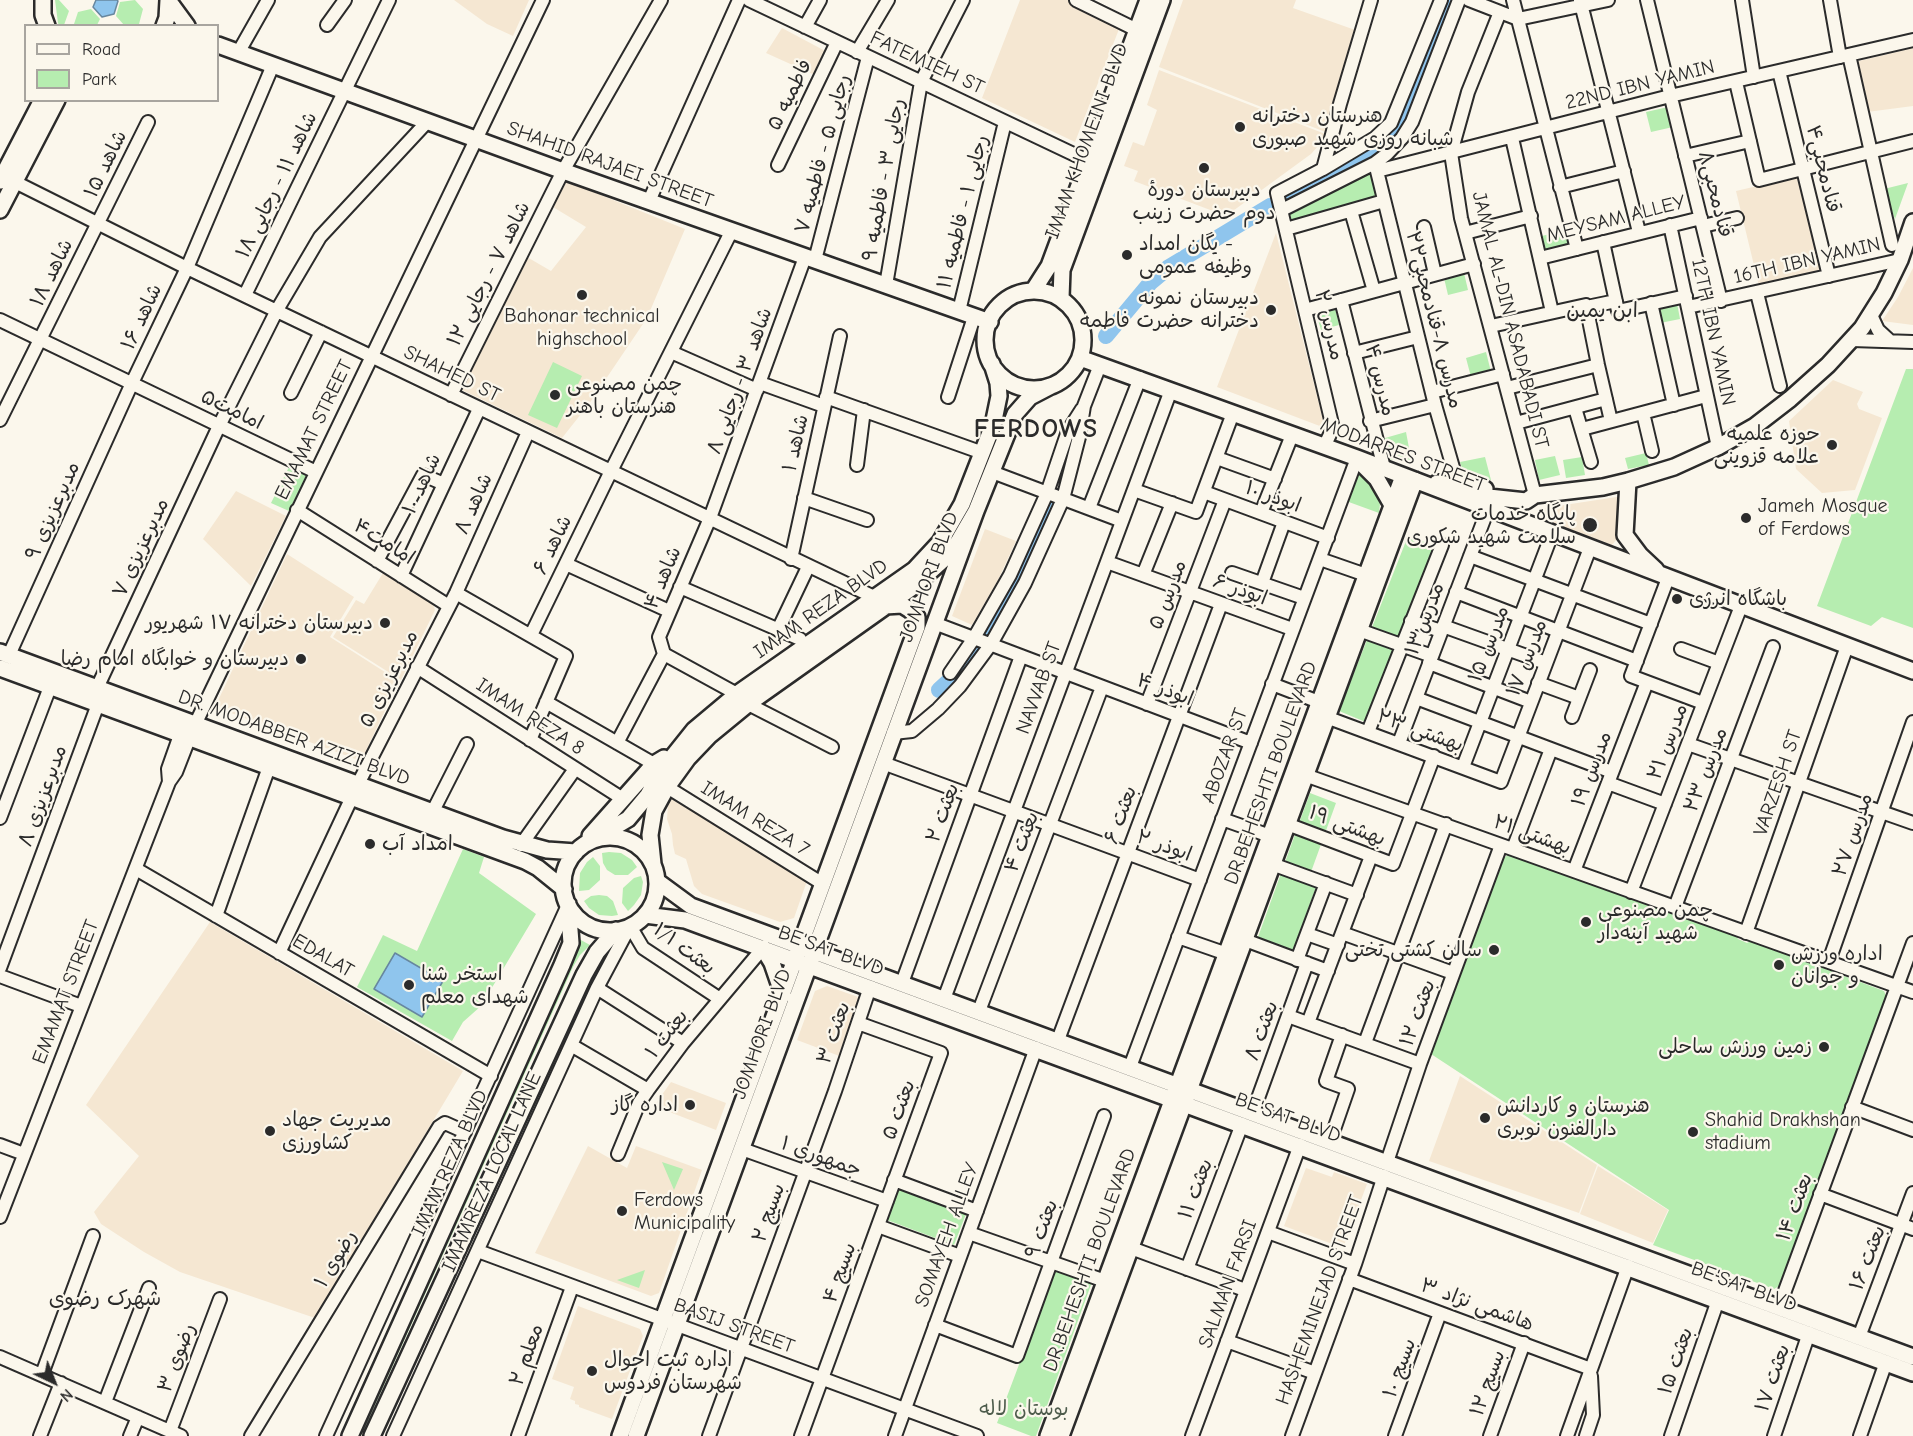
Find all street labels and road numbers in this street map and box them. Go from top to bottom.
street label: FATEMIEH ST [866,26,988,100]
street label: IMAM KHOMEINI BLVD [1040,40,1134,242]
street label: فاطمیه ۵ [762,55,818,135]
street label: 22ND IBN YAMIN [1563,55,1717,115]
street label: رجایی ۵ - فاطمیه ۷ [790,72,856,236]
street label: رجایی ۳ - فاطمیه ۹ [858,97,910,263]
street label: شاهد ۱۱ - رجایی ۱۸ [231,108,323,262]
street label: SHAHID RAJAEI STREET [504,117,716,213]
street label: قنادمحبی۴ [1801,123,1845,215]
street label: شاهد ۱۵ [80,127,132,201]
street label: رجایی ۱ - فاطمیه ۱۱ [932,133,994,291]
street label: قنادمحبی۸ [1693,148,1737,240]
street label: JAMAL AL-DIN ASADABADI ST [1466,189,1554,451]
street label: MEYSAM ALLEY [1544,190,1688,248]
street label: شاهد ۷ - رجایی ۱۲ [442,198,536,350]
street label: مدرس ۸-قنادمحبی۲۲ [1400,229,1468,411]
street label: 16TH IBN YAMIN [1731,232,1883,290]
street label: شاهد ۱۸ [25,235,79,311]
street label: 12TH IBN YAMIN [1686,256,1740,408]
street label: شاهد ۱۶ [116,280,168,354]
street label: مدرس ۲ [1309,287,1349,363]
street label: شاهد ۳ - رجایی ۸ [702,304,778,458]
street label: SHAHED ST [400,340,504,408]
street label: مدرس ۴ [1359,341,1401,419]
street label: EMAMAT STREET [270,356,358,504]
street label: امامت۵ [197,385,267,435]
street label: شاهد ۱ [778,412,814,474]
street label: MODARRES STREET [1317,412,1489,498]
street label: شاهد ۱۰ [398,450,446,518]
street label: مدبرعزیزی ۹ [21,458,85,564]
street label: شاهد ۸ [450,470,498,538]
street label: ابوذر ۱۰ [1242,476,1304,518]
street label: مدبرعزیزی ۷ [108,495,174,601]
street label: JOMHORI BLVD [894,509,964,645]
street label: شاهد ۶ [528,512,578,578]
street label: امامت۴ [349,514,419,570]
street label: شاهد ۴ [639,543,687,613]
street label: IMAM REZA BLVD [749,554,893,664]
street label: مدرس ۵ [1144,557,1192,633]
street label: ابوذر ۶ [1210,569,1270,611]
street label: مدرس۱۳ [1400,579,1450,659]
street label: مدرس ۱۵ [1464,602,1514,686]
street label: مدرس ۱۷ [1501,616,1553,700]
street label: مدبرعزیزی ۵ [354,626,424,732]
street label: NAVVAB ST [1011,639,1067,737]
street label: DR.BEHESHTI BOULEVARD [1219,658,1323,888]
street label: ابوذر ۴ [1133,668,1197,712]
street label: IMAM REZA 8 [472,673,588,761]
street label: DR. MODABBER AZIZI BLVD [175,685,413,791]
street label: مدرس ۲۱ [1643,701,1693,783]
street label: بهشتی ۲۳ [1373,704,1467,758]
street label: ABOZAR ST [1197,705,1253,807]
street label: مدرس ۲۳ [1679,724,1733,816]
street label: VARZESH ST [1749,727,1807,839]
street label: مدرس ۱۹ [1567,728,1617,810]
street label: مدبرعزیزی ۸ [14,742,72,850]
street label: IMAM REZA 7 [696,776,814,862]
street label: بعثت ۲ [921,780,965,846]
street label: بعثت ۶ [1099,783,1143,847]
street label: مدرس ۲۷ [1828,790,1878,880]
street label: بهشتی ۱۹ [1305,800,1389,852]
street label: بعثت ۴ [1000,808,1044,876]
street label: بهشتی ۲۱ [1490,810,1574,860]
street label: ابوذر ۲ [1133,825,1195,867]
street label: EMAMAT STREET [27,917,105,1067]
street label: بعثت ۱/۱ [648,918,720,980]
street label: BE'SAT BLVD [775,921,887,981]
street label: EDALAT [288,929,358,983]
street label: JOMHORI BLVD [727,966,797,1102]
street label: بعثت ۱۲ [1395,977,1441,1049]
street label: بعثت ۸ [1240,998,1284,1064]
street label: بعثت ۳ [812,999,856,1067]
street label: بعثت ۱ [641,1005,693,1063]
street label: IMAMREZA LOCAL LANE [437,1068,547,1276]
street label: بعثت ۵ [877,1077,921,1143]
street label: IMAM REZA BLVD [407,1086,493,1240]
street label: BE'SAT BLVD [1232,1088,1344,1148]
street label: جمهوری ۱ [778,1131,864,1183]
street label: DR.BEHESHTI BOULEVARD [1038,1145,1142,1375]
street label: بعثت ۱۱ [1174,1156,1218,1222]
street label: SOMAYEH ALLEY [910,1160,984,1310]
street label: بعثت ۱۴ [1772,1170,1818,1244]
street label: بسیج ۲ [747,1180,791,1246]
street label: HASHEMINEJAD STREET [1271,1192,1369,1408]
street label: بعثت ۹ [1020,1196,1064,1262]
street label: SALMAN FARSI [1194,1217,1262,1351]
street label: بعثت ۱۶ [1845,1222,1891,1294]
street label: رضوی ۱ [310,1226,362,1292]
street label: بسیج ۴ [818,1240,862,1306]
street label: BE'SAT BLVD [1688,1257,1800,1317]
street label: هاشمی نژاد ۳ [1417,1273,1537,1337]
street label: BASIJ STREET [670,1293,798,1359]
street label: رضوی ۳ [153,1320,201,1396]
street label: معلم ۲ [505,1321,549,1389]
street label: بعثت ۱۵ [1653,1324,1699,1398]
street label: بسیج ۱۰ [1378,1335,1422,1401]
street label: بعثت ۱۷ [1750,1341,1796,1415]
street label: بسیج ۱۲ [1465,1347,1511,1419]

